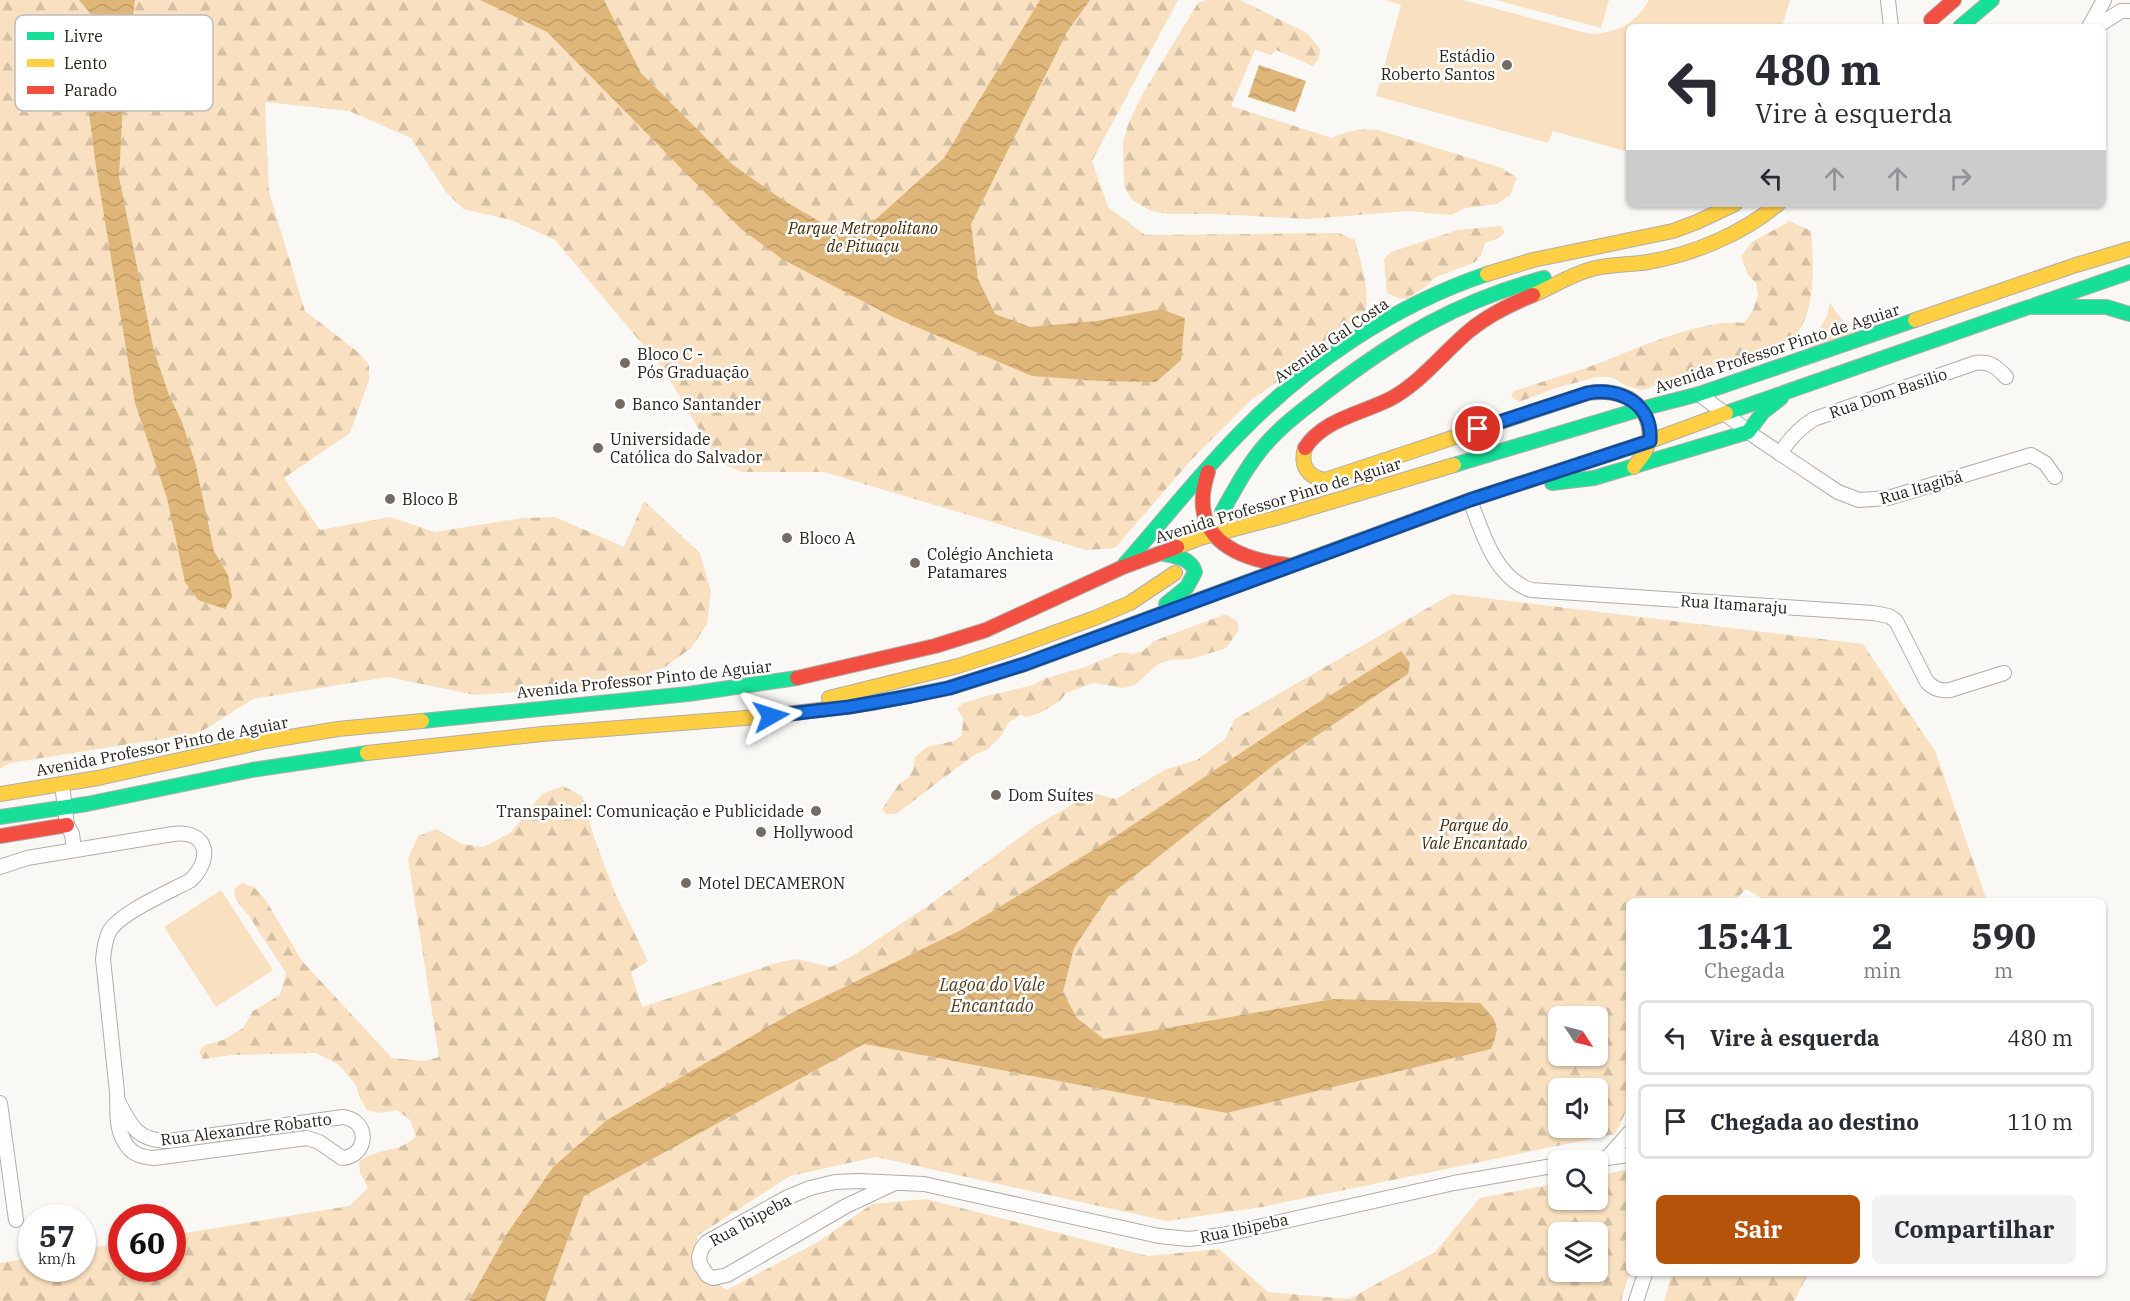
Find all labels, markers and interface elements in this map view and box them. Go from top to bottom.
legend [15,15,213,111]
text: Livre [64,26,103,46]
text: 480 m [1755,42,1881,97]
place label: Estádio Roberto Santos [1381,46,1495,84]
icon: left [1656,48,1734,126]
text: Lento [64,53,107,73]
marker: Estádio Roberto Santos [1500,58,1514,72]
text: Parado [64,80,117,100]
text: Vire à esquerda [1755,95,1953,130]
icon: left [1755,162,1788,195]
icon: ahead [1818,162,1851,195]
icon: ahead [1881,162,1914,195]
icon: right [1944,162,1977,195]
park label: Parque Metropolitano de Pituaçu [787,218,938,256]
street label: Avenida Gal Costa [1270,293,1392,387]
street label: Avenida Professor Pinto de Aguiar [1652,299,1902,397]
place label: Bloco C - Pós Graduação [637,344,749,382]
marker: Bloco C - Pós Graduação [618,356,632,370]
street label: Rua Dom Basilio [1826,363,1950,423]
place label: Banco Santander [632,394,761,414]
marker: Banco Santander [613,397,627,411]
pin [1452,403,1503,454]
icon: arrive [1461,412,1494,445]
place label: Universidade Católica do Salvador [610,429,762,467]
marker: Universidade Católica do Salvador [591,441,605,455]
street label: Avenida Professor Pinto de Aguiar [1153,453,1403,547]
street label: Rua Itagibá [1877,466,1965,508]
place label: Bloco B [402,489,458,509]
marker: Bloco B [383,492,397,506]
place label: Bloco A [799,528,856,548]
marker: Bloco A [780,531,794,545]
place label: Colégio Anchieta Patamares [927,544,1054,582]
marker: Colégio Anchieta Patamares [908,556,922,570]
street label: Rua Itamaraju [1680,590,1788,618]
street label: Avenida Professor Pinto de Aguiar [516,656,772,702]
position arrow [739,684,803,748]
street label: Avenida Professor Pinto de Aguiar [34,712,290,780]
place label: Dom Suítes [1008,785,1094,805]
marker: Dom Suítes [989,788,1003,802]
place label: Transpainel: Comunicação e Publicidade [496,801,804,821]
marker: Transpainel: Comunicação e Publicidade [809,804,823,818]
park label: Parque do Vale Encantado [1421,815,1527,853]
place label: Hollywood [773,822,854,842]
marker: Hollywood [754,825,768,839]
place label: Motel DECAMERON [698,873,845,893]
marker: Motel DECAMERON [679,876,693,890]
text: 15:41 [1696,912,1793,959]
text: 2 [1871,912,1893,959]
text: 590 [1971,912,2036,959]
text: Chegada [1704,957,1785,984]
text: min [1863,957,1901,984]
text: m [1994,957,2013,984]
water label: Lagoa do Vale Encantado [938,973,1045,1017]
north arrow [1548,1006,1608,1066]
map controls [1548,1006,1608,1282]
icon: left [1659,1021,1692,1054]
text: Vire à esquerda [1710,1023,1880,1052]
text: 480 m [2007,1023,2073,1052]
button: sound [1548,1078,1608,1138]
icon: arrive [1659,1105,1692,1138]
text: Chegada ao destino [1710,1107,1919,1136]
text: 110 m [2007,1107,2073,1136]
street label: Rua Alexandre Robatto [159,1109,333,1149]
button: search [1548,1150,1608,1210]
street label: Rua Ibipeba [706,1189,795,1251]
button: Sair [1656,1195,1860,1264]
button: Compartilhar [1872,1195,2076,1264]
speed limit sign: 60 [108,1204,186,1282]
street label: Rua Ibipeba [1198,1209,1290,1247]
text: 57 [39,1216,75,1255]
button: layers [1548,1222,1608,1282]
text: km/h [38,1249,76,1268]

